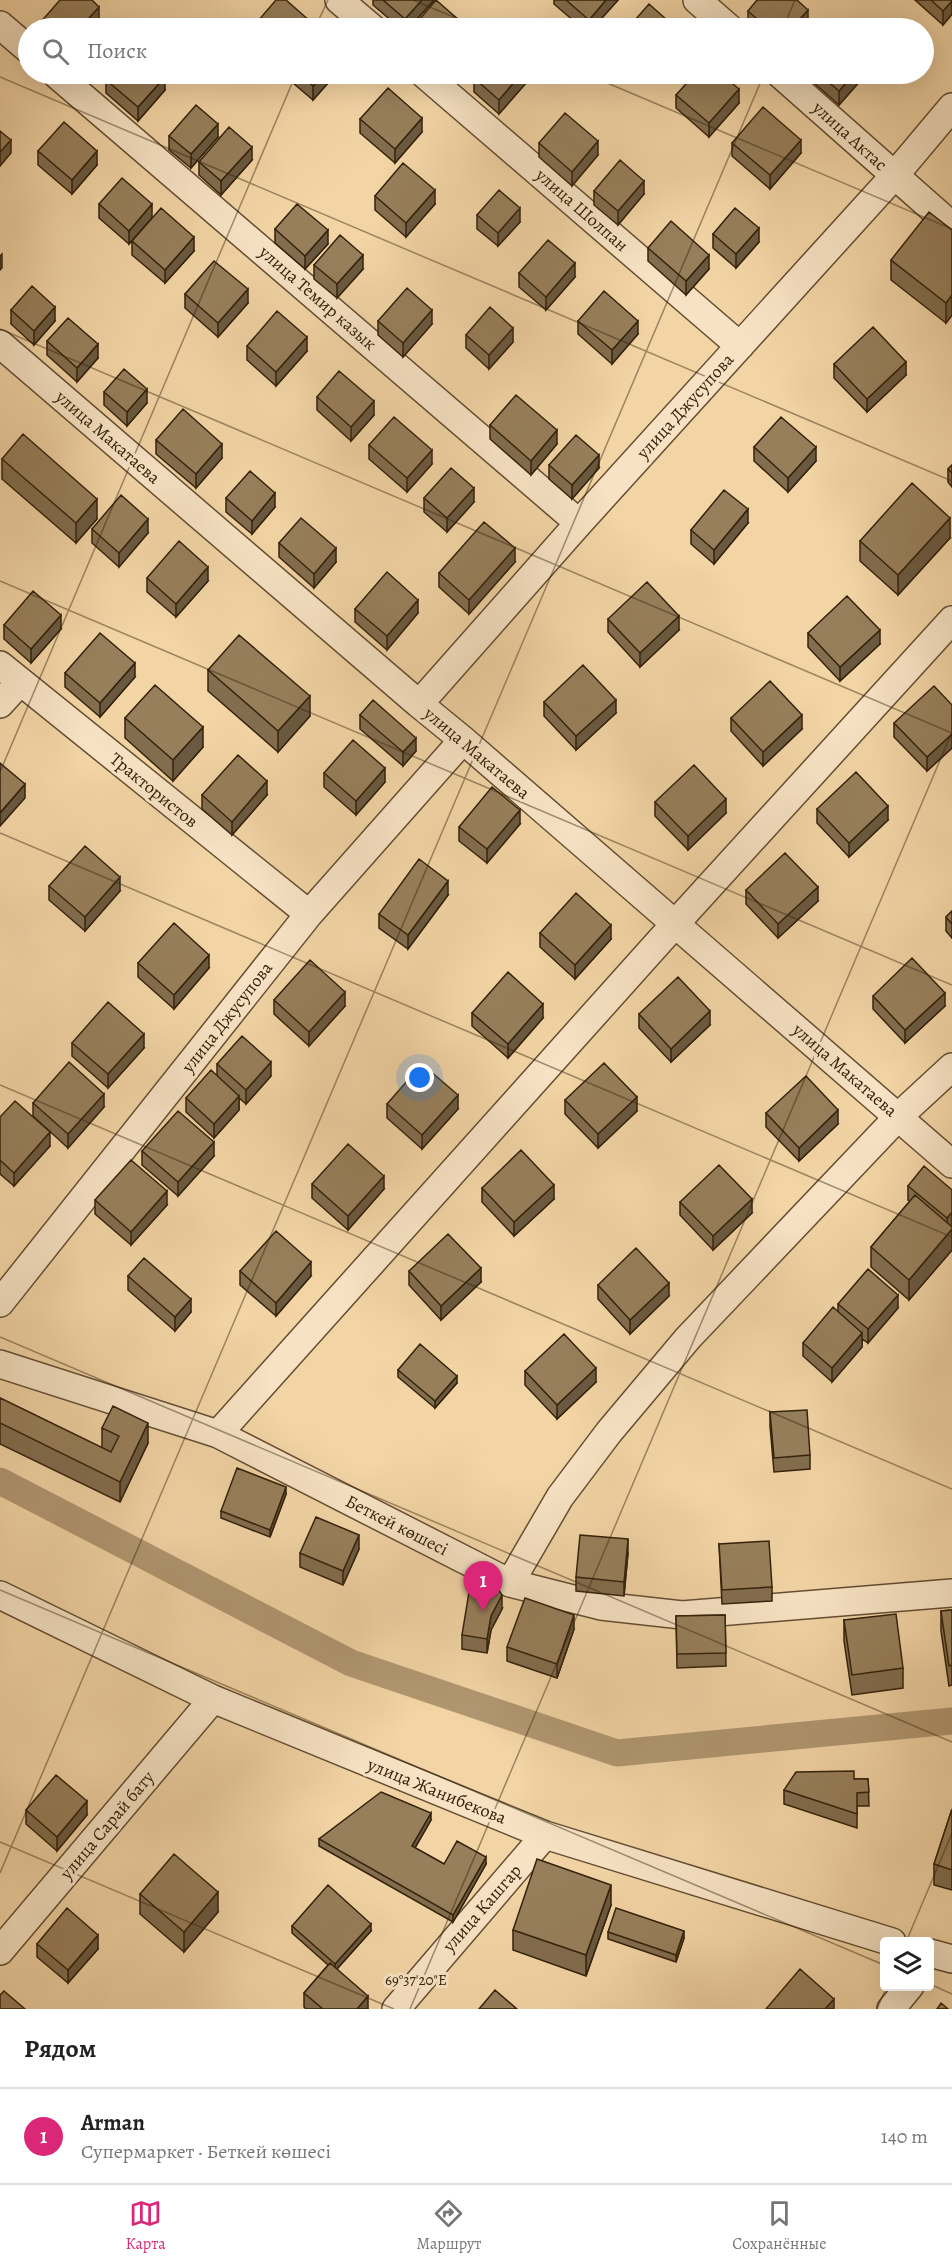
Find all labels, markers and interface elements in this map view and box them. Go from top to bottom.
search box [18,18,934,84]
icon: search [39,35,72,68]
text: Поиск [87,36,147,66]
street label: улица Актас [807,95,893,176]
street label: улица Шолпан [530,162,633,257]
street label: улица Темир казык [253,240,382,356]
street label: улица Джусупова [630,347,739,465]
street label: улица Макатаева [50,384,166,490]
street label: улица Макатаева [418,701,536,805]
street label: Трактористов [105,747,203,833]
street label: улица Джусупова [176,956,278,1078]
street label: улица Макатаева [787,1017,903,1123]
your location [405,1063,434,1092]
street label: Беткей көшесі [342,1489,452,1561]
pin: 1 [464,1562,502,1611]
street label: улица Жанибекова [363,1752,511,1830]
street label: улица Сарай бату [54,1765,160,1885]
street label: улица Кашгар [436,1859,527,1958]
map controls [880,1937,934,1991]
button: layers [880,1937,934,1991]
text: 69°37'20"E [385,1970,447,1990]
text: Рядом [24,2031,96,2066]
text: Arman [81,2108,145,2138]
text: 1 [40,2123,47,2150]
text: 140 m [881,2123,928,2150]
text: Супермаркет · Беткей көшесі [81,2138,331,2165]
tab: Карта [125,2197,166,2255]
tab: Маршрут [417,2197,481,2255]
tab: Сохранённые [732,2197,827,2255]

